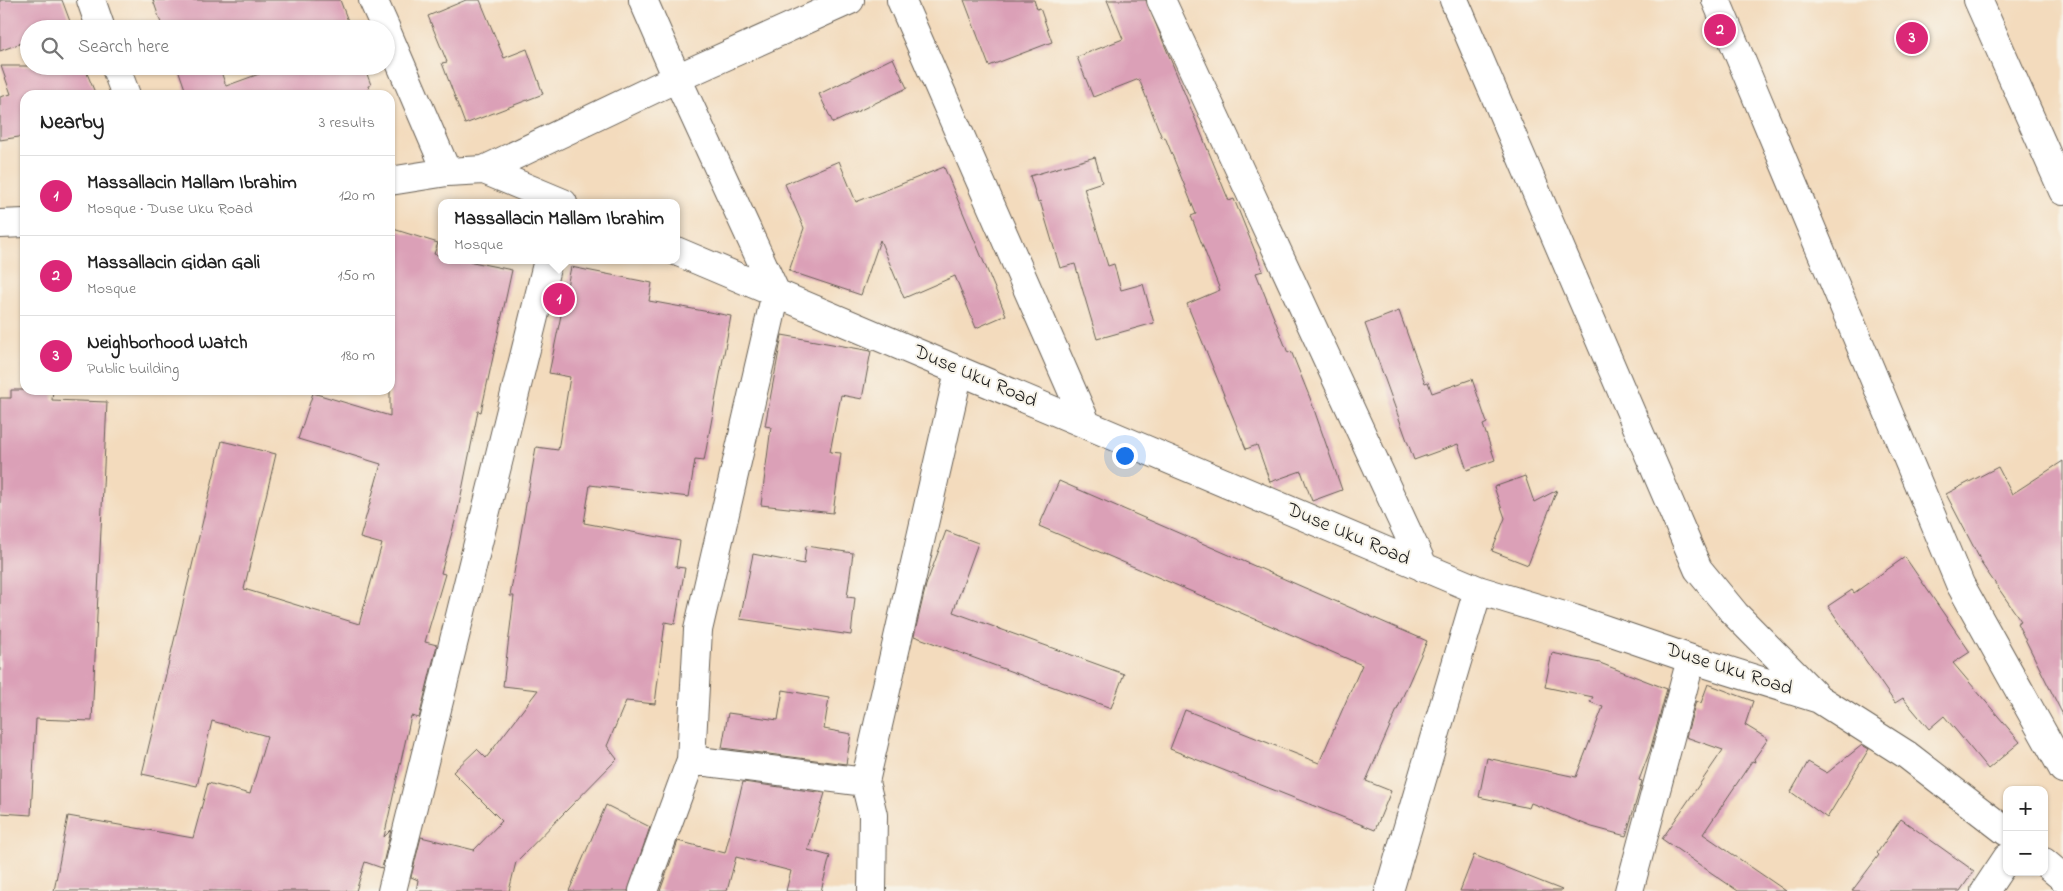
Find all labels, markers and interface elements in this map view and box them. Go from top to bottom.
pin: 2 [1704,11,1736,49]
pin: 3 [1896,19,1928,57]
search box [20,20,395,75]
icon: search [38,34,66,62]
text: Search here [78,34,169,61]
text: Nearby [40,108,104,138]
text: 3 results [319,111,375,135]
text: Massallacin Mallam Ibrahim [87,170,297,197]
text: 1 [53,184,59,208]
text: 120 m [339,184,375,208]
text: Mosque · Duse Uku Road [87,197,253,221]
popup [438,199,680,264]
text: Massallacin Mallam Ibrahim [454,206,664,233]
text: Mosque [454,233,503,257]
text: Massallacin Gidan Gali [87,250,260,277]
text: 2 [52,264,60,288]
text: 150 m [337,264,375,288]
text: Mosque [87,277,136,301]
pin: 1 [543,280,575,318]
text: Neighborhood Watch [87,330,247,357]
street label: Duse Uku Road [908,338,1041,416]
text: 3 [53,344,59,368]
text: 180 m [341,344,375,368]
text: Public building [87,357,179,381]
your location [1112,443,1138,469]
street label: Duse Uku Road [1281,496,1414,574]
street label: Duse Uku Road [1661,636,1796,704]
map controls [2003,786,2048,876]
button: + [2003,786,2048,831]
button: − [2003,831,2048,876]

